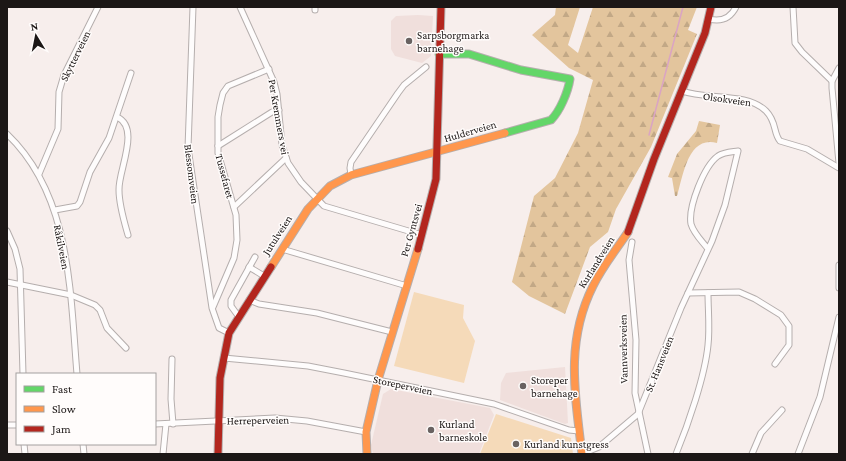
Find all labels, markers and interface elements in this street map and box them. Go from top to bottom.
north arrow [16,16,56,56]
text: N [30,20,39,33]
street label: Skytterveien [58,29,93,84]
place label: Sarpsborgmarka barnehage [417,29,489,55]
marker: Sarpsborgmarka barnehage [404,36,414,46]
street label: Per Kremmers vei [266,78,292,156]
street label: Olsokveien [702,90,752,108]
street label: Hulderveien [442,118,498,144]
street label: Blessomveien [182,143,202,205]
street label: Tussefaret [213,152,237,200]
street label: Per Gyntsvei [398,202,425,258]
street label: Jutulveien [259,213,295,258]
street label: Råkilveien [52,223,72,271]
street label: Kurlandveien [575,234,617,290]
street label: Vannverksveien [616,314,630,384]
street label: St. Hansveien [642,334,676,394]
legend [16,373,156,445]
street label: Storeperveien [372,373,434,398]
place label: Storeper barnehage [531,374,578,400]
marker: Storeper barnehage [518,381,528,391]
text: Fast [52,382,73,396]
text: Slow [52,402,76,416]
street label: Herreperveien [227,413,289,428]
place label: Kurland barneskole [439,418,487,443]
text: Jam [51,422,71,436]
marker: Kurland barneskole [426,425,436,435]
place label: Kurland kunstgress [524,438,609,451]
marker: Kurland kunstgress [511,439,521,449]

